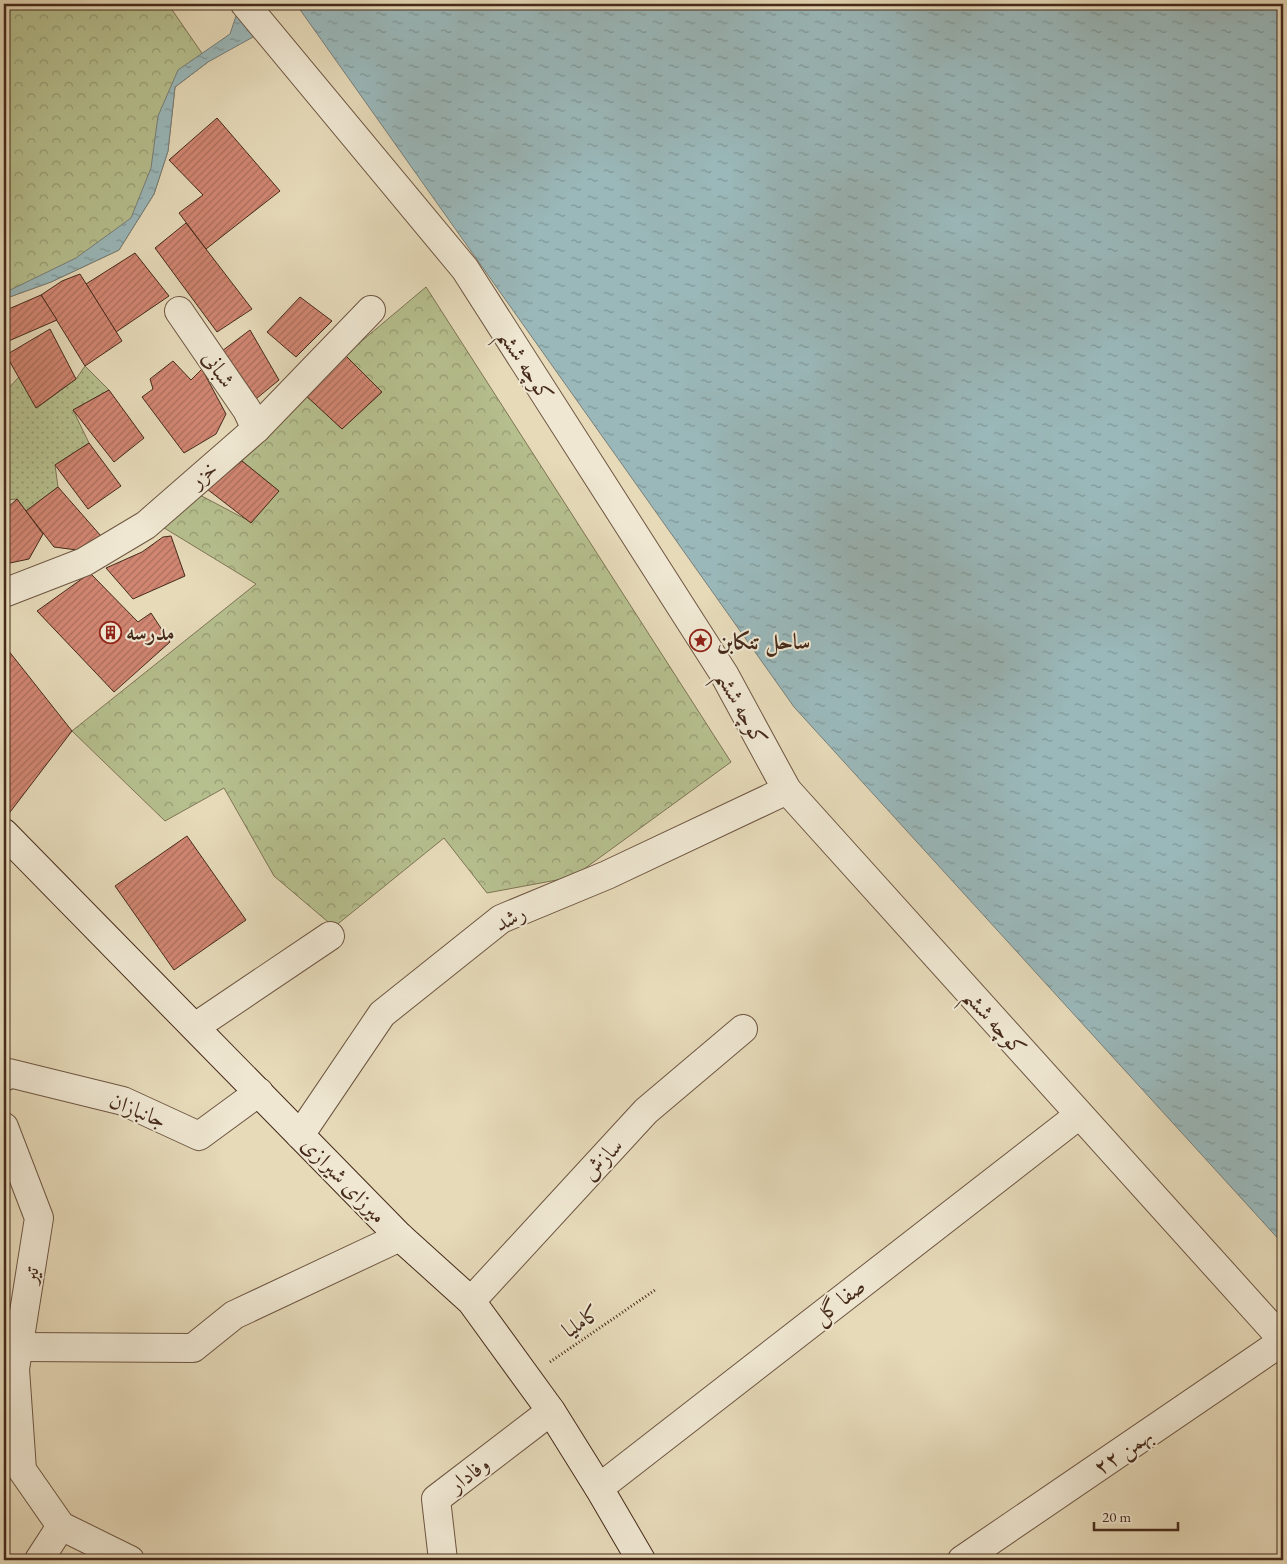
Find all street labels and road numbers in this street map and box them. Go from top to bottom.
street label: کوچه ششم [486,323,560,411]
street label: شبانی [196,345,242,393]
street label: خزر [181,454,223,495]
street label: کوچه ششم [703,665,774,754]
street label: رشد [489,898,531,938]
street label: کوچه ششم [952,982,1033,1067]
street label: جانبازان [105,1085,171,1135]
street label: میرزای شیرازی [295,1130,393,1230]
street label: سازش [575,1132,629,1186]
street label: تیر [14,1264,46,1287]
street label: صفا گل [807,1271,872,1331]
street label: کاملیا [556,1298,606,1344]
street label: ۲۲ بهمن [1088,1421,1159,1482]
street label: وفادار [441,1449,495,1500]

